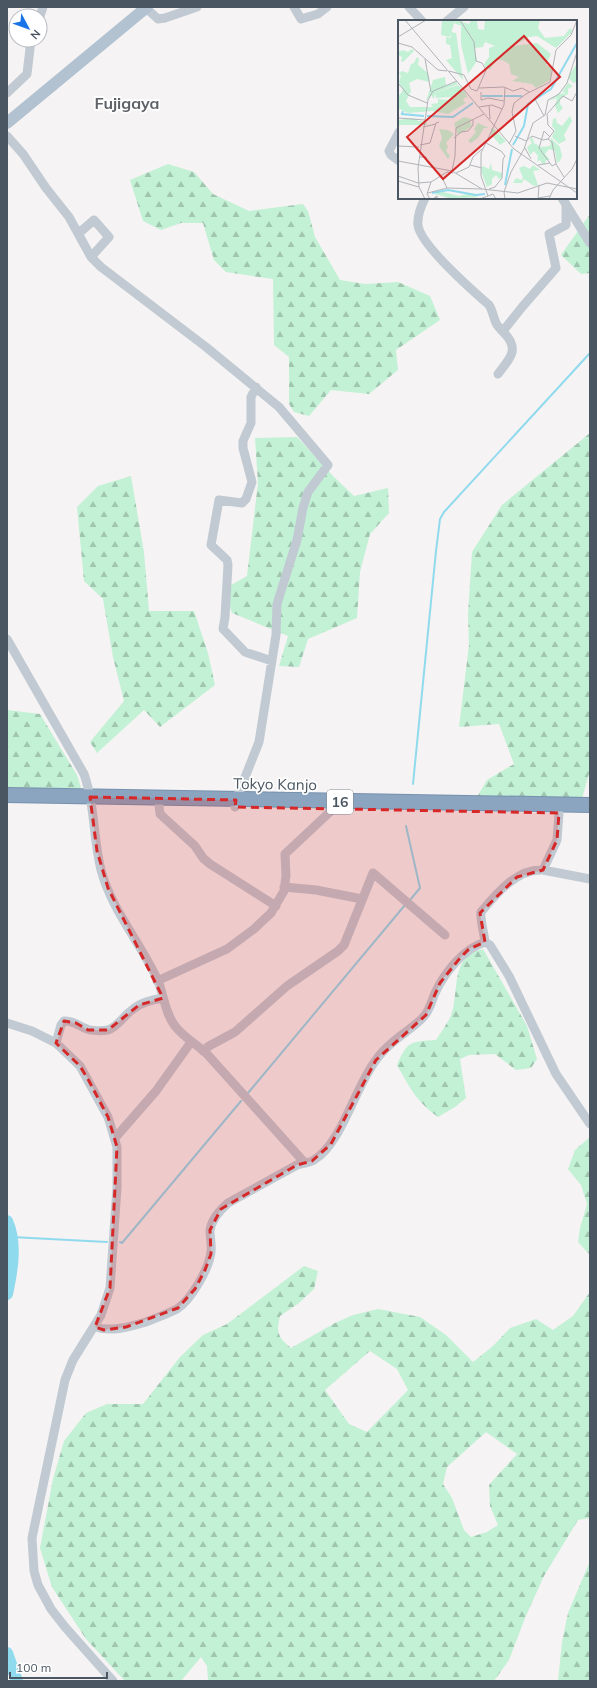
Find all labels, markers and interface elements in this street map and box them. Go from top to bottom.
north arrow [8,8,48,48]
inset map [398,20,577,199]
text: N [28,27,44,42]
district label: Fujigaya [94,93,160,113]
street label: Tokyo Kanjo [233,774,317,794]
road number: 16 [327,790,353,814]
scale bar [10,1654,107,1680]
text: 100 m [16,1660,51,1675]

